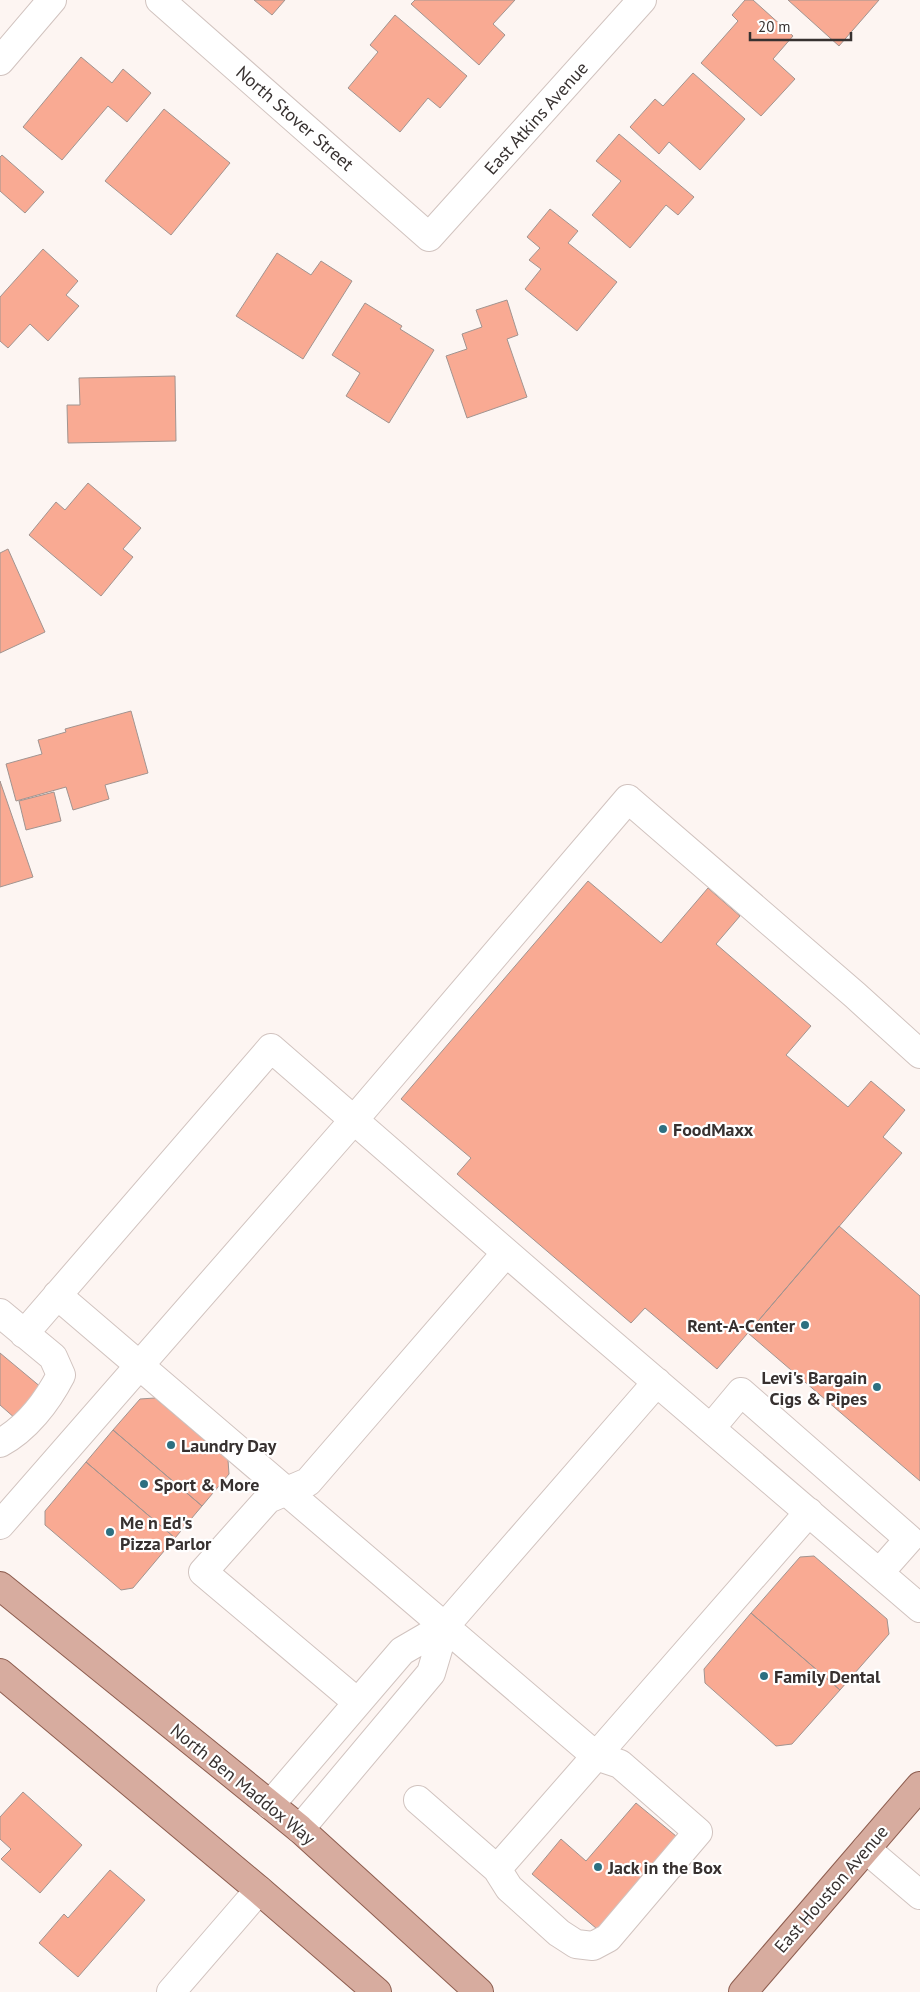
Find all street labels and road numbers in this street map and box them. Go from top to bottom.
street label: East Atkins Avenue [479,57,593,179]
street label: North Stover Street [231,61,359,175]
street label: North Ben Maddox Way [166,1718,321,1850]
street label: East Houston Avenue [769,1820,893,1958]

